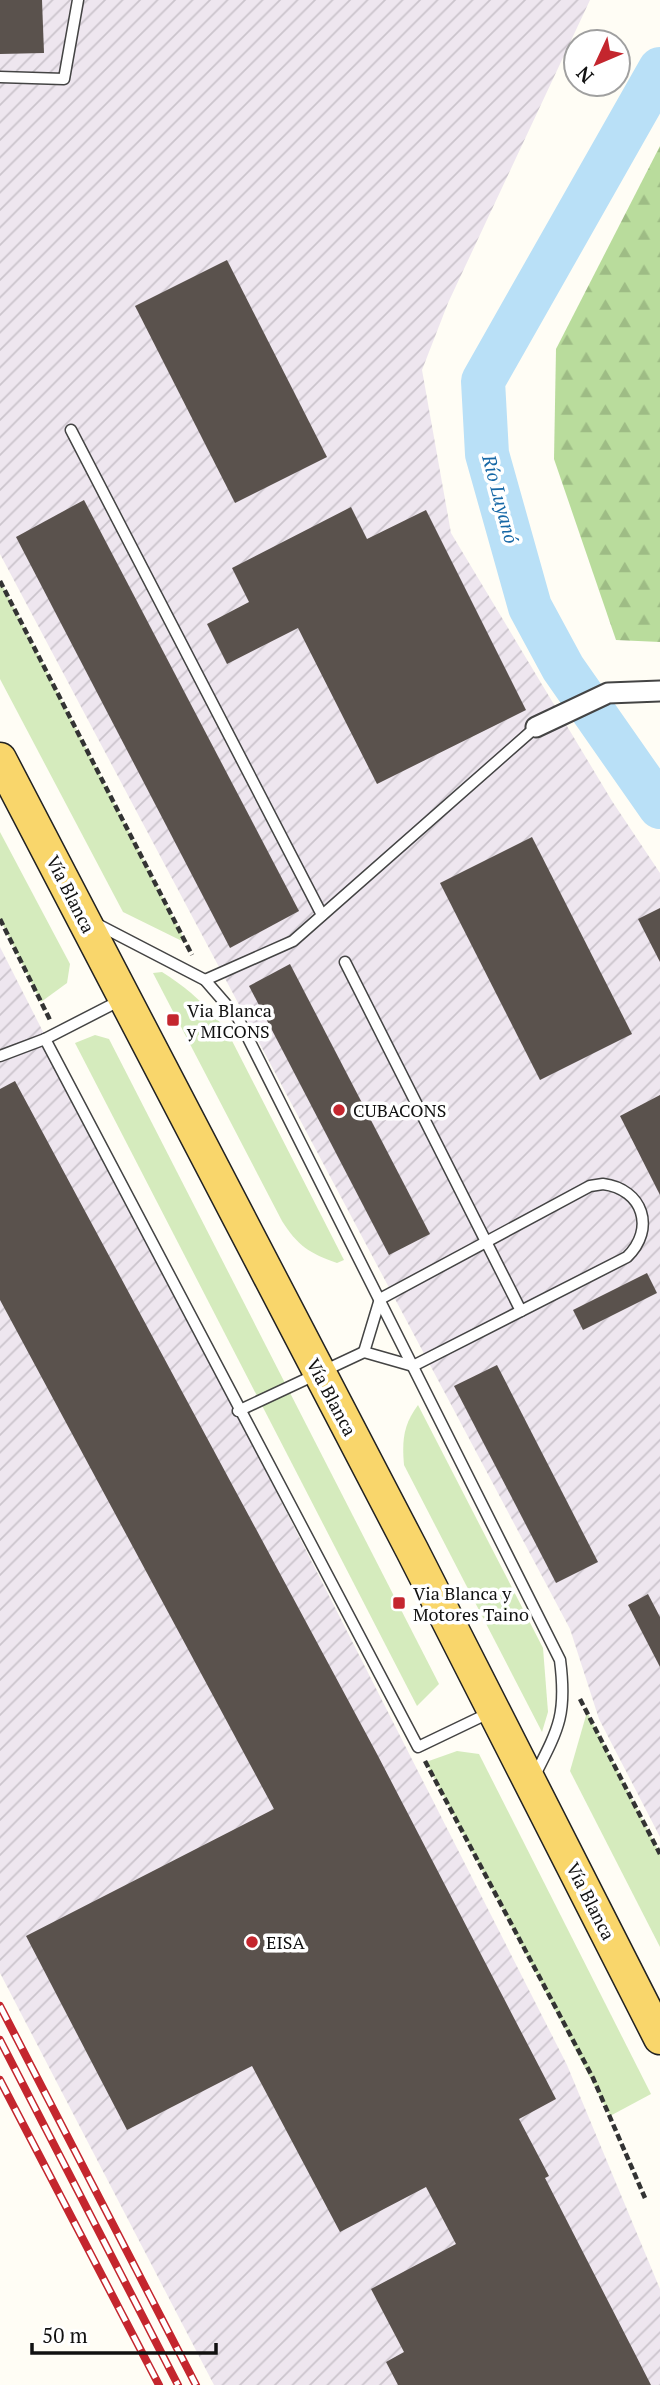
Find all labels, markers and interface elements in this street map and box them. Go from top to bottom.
north arrow [562,28,632,98]
text: N [570,61,598,89]
water label: Río Luyanó [477,451,525,546]
street label: Vía Blanca [41,851,101,937]
place label: Via Blanca y MICONS [186,998,272,1043]
marker: Via Blanca y MICONS [165,1012,181,1028]
place label: CUBACONS [353,1098,446,1122]
marker: CUBACONS [331,1102,347,1118]
street label: Vía Blanca [302,1354,362,1440]
place label: Via Blanca y Motores Taino [413,1581,529,1626]
marker: Via Blanca y Motores Taino [391,1595,407,1611]
street label: Vía Blanca [561,1858,621,1944]
place label: EISA [266,1930,305,1954]
marker: EISA [244,1934,260,1950]
scale bar [32,2312,215,2356]
text: 50 m [42,2321,88,2349]

